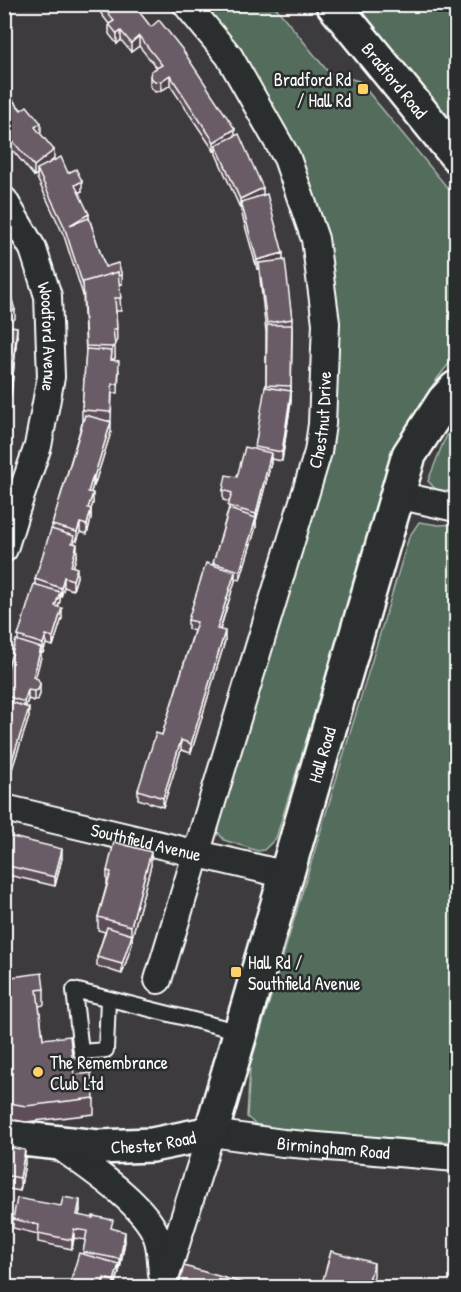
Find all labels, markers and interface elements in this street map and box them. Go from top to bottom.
street label: Bradford Road [356,37,433,123]
place label: Bradford Rd / Hall Rd [274,67,351,113]
marker: Bradford Rd / Hall Rd [356,82,370,96]
street label: Woodford Avenue [32,279,64,394]
street label: Chestnut Drive [301,371,337,471]
street label: Hall Road [302,724,341,785]
street label: Southfield Avenue [88,817,204,867]
place label: Hall Rd / Southfield Avenue [248,950,360,996]
marker: Hall Rd / Southfield Avenue [229,965,243,979]
place label: The Remembrance Club Ltd [50,1050,168,1096]
marker: The Remembrance Club Ltd [31,1065,45,1079]
street label: Chester Road [110,1124,198,1159]
street label: Birmingham Road [276,1130,391,1165]

